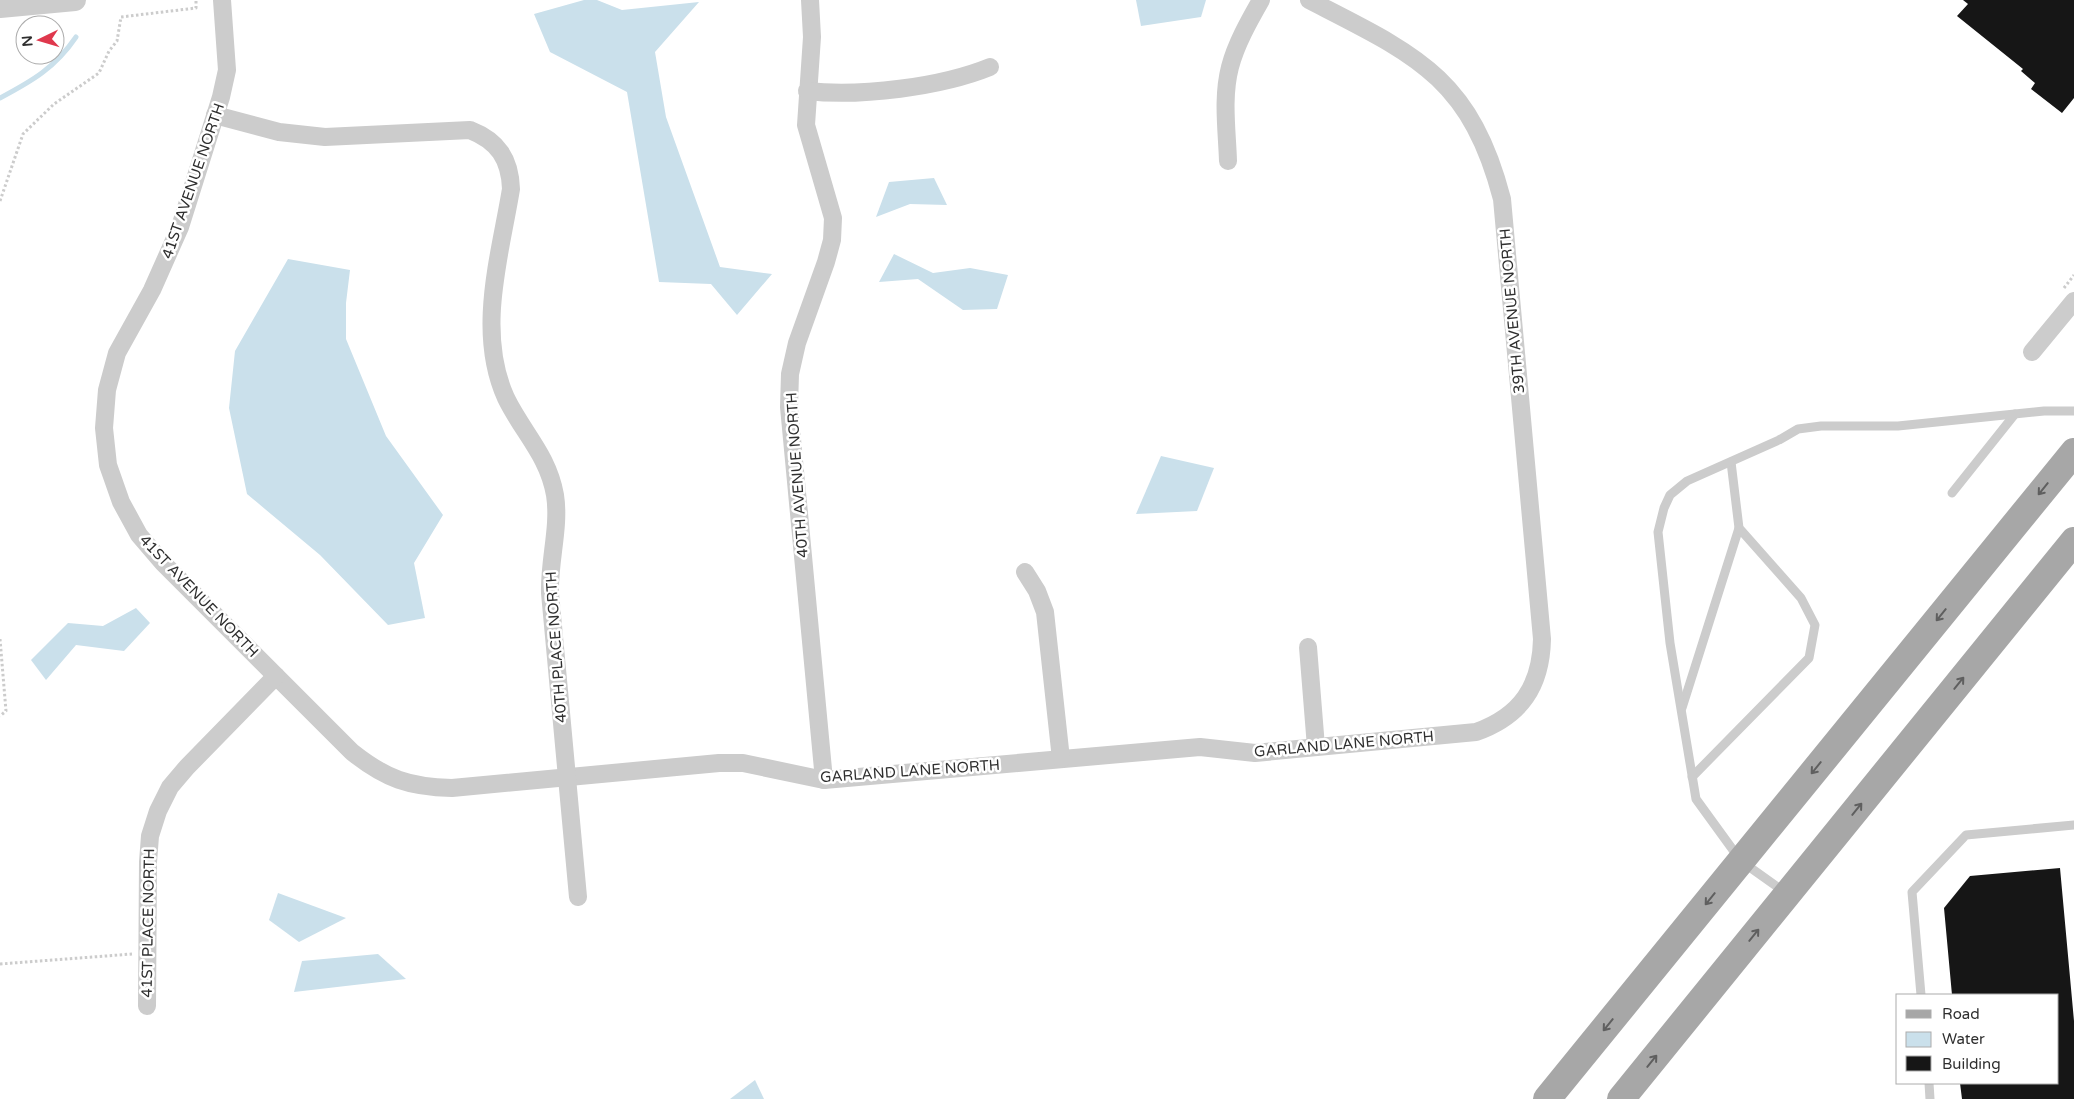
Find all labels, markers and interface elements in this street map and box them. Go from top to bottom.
north arrow [15,15,65,65]
text: N [19,35,37,47]
street label: 41ST AVENUE NORTH [158,101,228,261]
street label: 39TH AVENUE NORTH [1496,228,1528,394]
street label: 40TH AVENUE NORTH [782,392,812,558]
one-way arrow [2038,483,2049,496]
street label: 41ST AVENUE NORTH [136,531,262,661]
street label: 40TH PLACE NORTH [542,571,570,723]
one-way arrow [1935,609,1946,622]
one-way arrow [1954,676,1965,689]
street label: GARLAND LANE NORTH [1253,727,1435,761]
street label: GARLAND LANE NORTH [819,756,1001,786]
one-way arrow [1811,762,1822,775]
one-way arrow [1851,803,1862,816]
street label: 41ST PLACE NORTH [138,848,158,998]
one-way arrow [1705,892,1716,905]
one-way arrow [1749,929,1760,942]
legend [1896,994,2059,1084]
text: Road [1942,1005,1980,1023]
one-way arrow [1602,1018,1613,1031]
text: Water [1942,1030,1985,1048]
one-way arrow [1646,1055,1657,1068]
text: Building [1942,1055,2001,1073]

